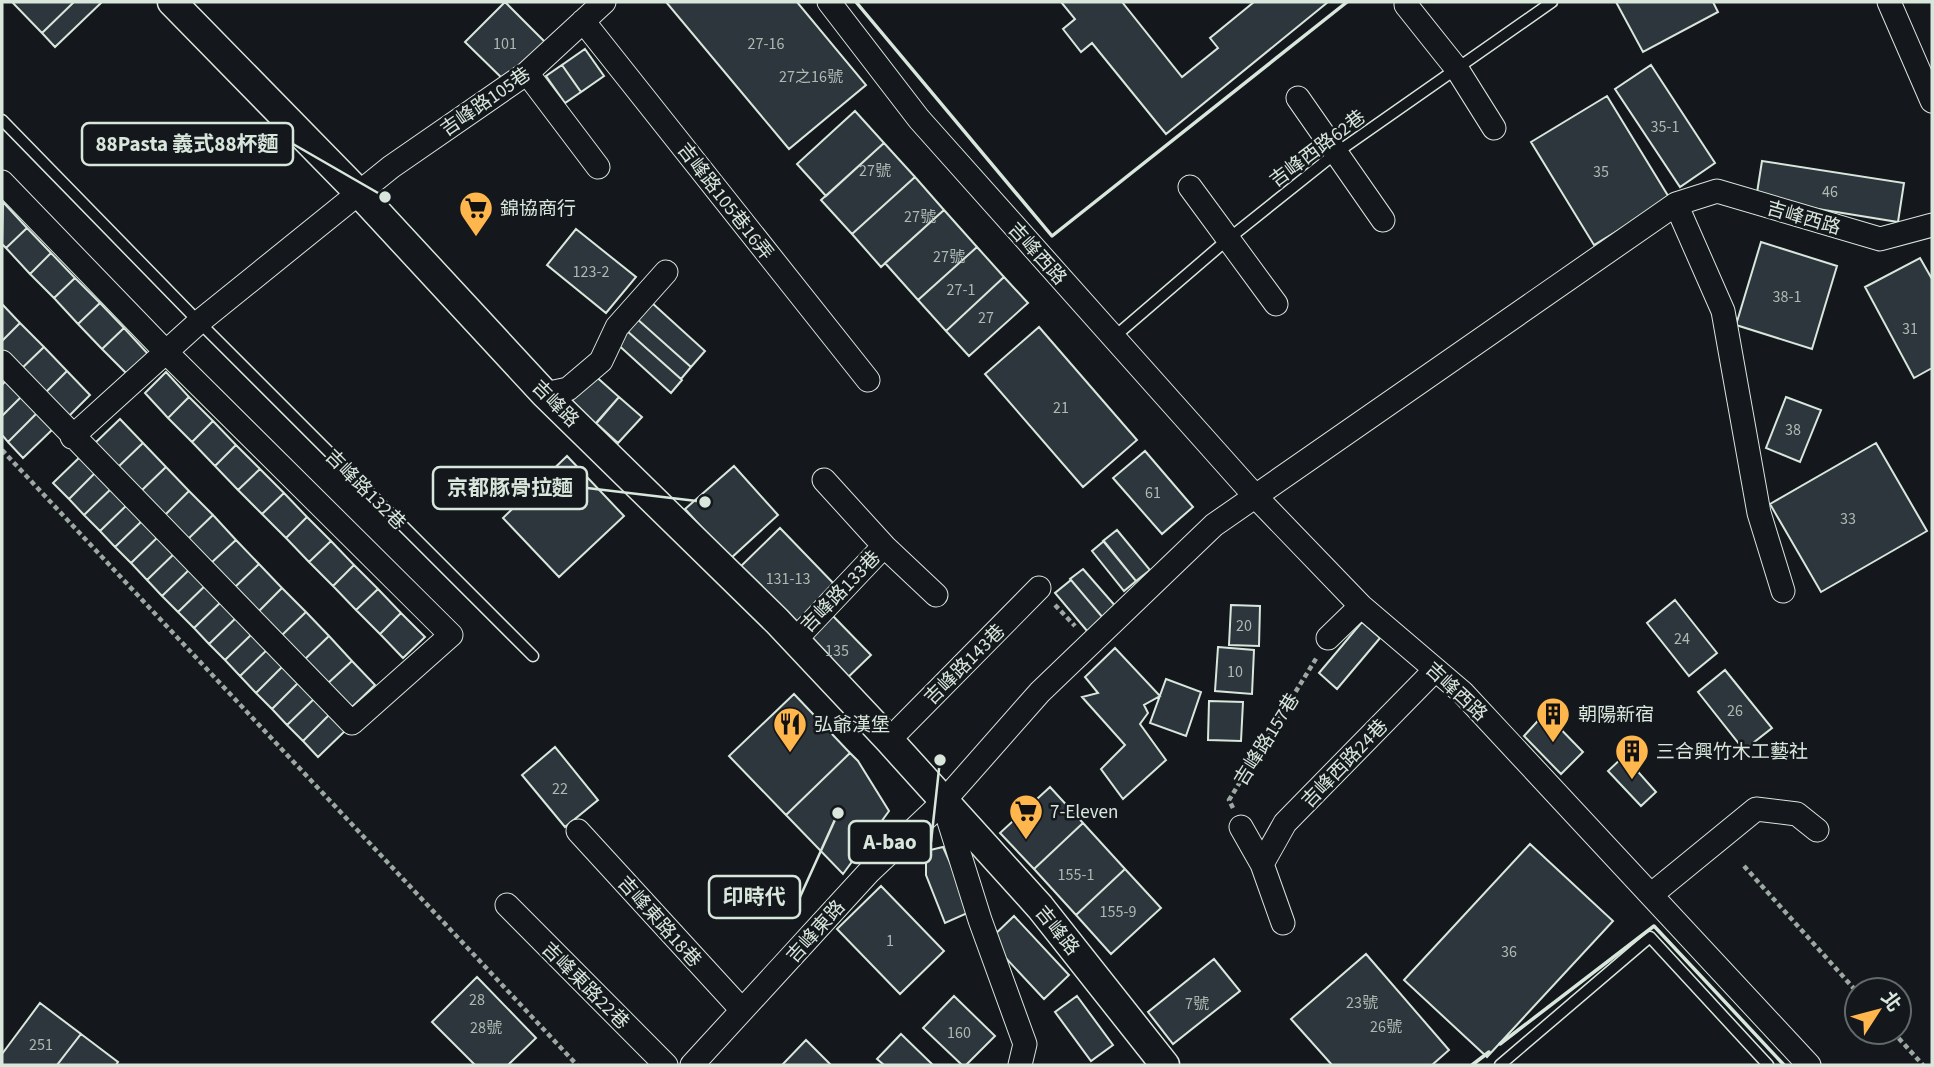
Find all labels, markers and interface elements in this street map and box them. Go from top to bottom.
house number: 101 [493,33,517,55]
house number: 27-16 [748,33,784,55]
street label: 吉峰路105巷 [435,61,536,143]
house number: 27之16號 [779,66,843,88]
street label: 吉峰西路62巷 [1264,104,1372,194]
house number: 35-1 [1651,116,1679,138]
callout: 88Pasta 義式88杯麵 [82,123,293,165]
text: 88Pasta 義式88杯麵 [96,129,279,159]
street label: 吉峰路105巷16弄 [670,138,779,266]
house number: 27號 [859,160,891,182]
house number: 35 [1593,161,1609,183]
house number: 46 [1822,181,1838,203]
supermarket icon: 錦協商行 [457,189,495,238]
street label: 吉峰西路 [1763,195,1844,242]
place label: 錦協商行 [500,196,576,223]
house number: 27號 [904,206,936,228]
street label: 吉峰西路 [1001,217,1072,291]
house number: 27號 [933,246,965,268]
house number: 123-2 [573,261,609,283]
house number: 27-1 [947,279,975,301]
house number: 38-1 [1773,286,1801,308]
house number: 27 [978,307,994,329]
house number: 31 [1902,318,1918,340]
street label: 吉峰路 [525,374,585,434]
house number: 21 [1053,397,1069,419]
house number: 38 [1785,419,1801,441]
street label: 吉峰路132巷 [319,444,411,536]
callout: 京都豚骨拉麵 [433,467,587,509]
text: 京都豚骨拉麵 [447,473,573,503]
house number: 61 [1145,482,1161,504]
house number: 33 [1840,508,1856,530]
street label: 吉峰路133巷 [795,545,887,639]
house number: 131-13 [766,568,810,590]
house number: 20 [1236,615,1252,637]
street label: 吉峰路143巷 [919,619,1011,711]
house number: 24 [1674,628,1690,650]
house number: 135 [825,640,849,662]
street label: 吉峰西路 [1419,656,1493,728]
house number: 10 [1227,661,1243,683]
street label: 吉峰路157巷 [1228,688,1306,791]
building icon: 朝陽新宿 [1534,695,1572,744]
house number: 26 [1727,700,1743,722]
place label: 朝陽新宿 [1578,702,1654,729]
restaurant icon: 弘爺漢堡 [771,705,809,754]
place label: 弘爺漢堡 [814,712,890,739]
street label: 吉峰西路24巷 [1296,714,1394,814]
building icon: 三合興竹木工藝社 [1613,732,1651,781]
place label: 三合興竹木工藝社 [1656,739,1808,766]
house number: 22 [552,778,568,800]
supermarket icon: 7-Eleven [1007,792,1045,841]
place label: 7-Eleven [1050,799,1118,826]
callout: A-bao [849,821,931,863]
text: A-bao [862,827,917,857]
house number: 155-1 [1058,864,1094,886]
street label: 吉峰東路18巷 [611,871,707,973]
callout: 印時代 [709,876,800,918]
text: 印時代 [723,882,786,912]
street label: 吉峰東路 [781,895,852,969]
street label: 吉峰路 [1028,900,1085,962]
house number: 155-9 [1100,901,1136,923]
house number: 1 [886,930,894,952]
street label: 吉峰東路22巷 [535,936,635,1036]
house number: 36 [1501,941,1517,963]
north arrow [1843,976,1913,1046]
text: 北 [1874,986,1907,1018]
house number: 28 [469,989,485,1011]
house number: 23號 [1346,992,1378,1014]
house number: 7號 [1185,993,1209,1015]
house number: 26號 [1370,1016,1402,1038]
house number: 28號 [470,1017,502,1039]
house number: 160 [947,1022,971,1044]
house number: 251 [29,1034,53,1056]

